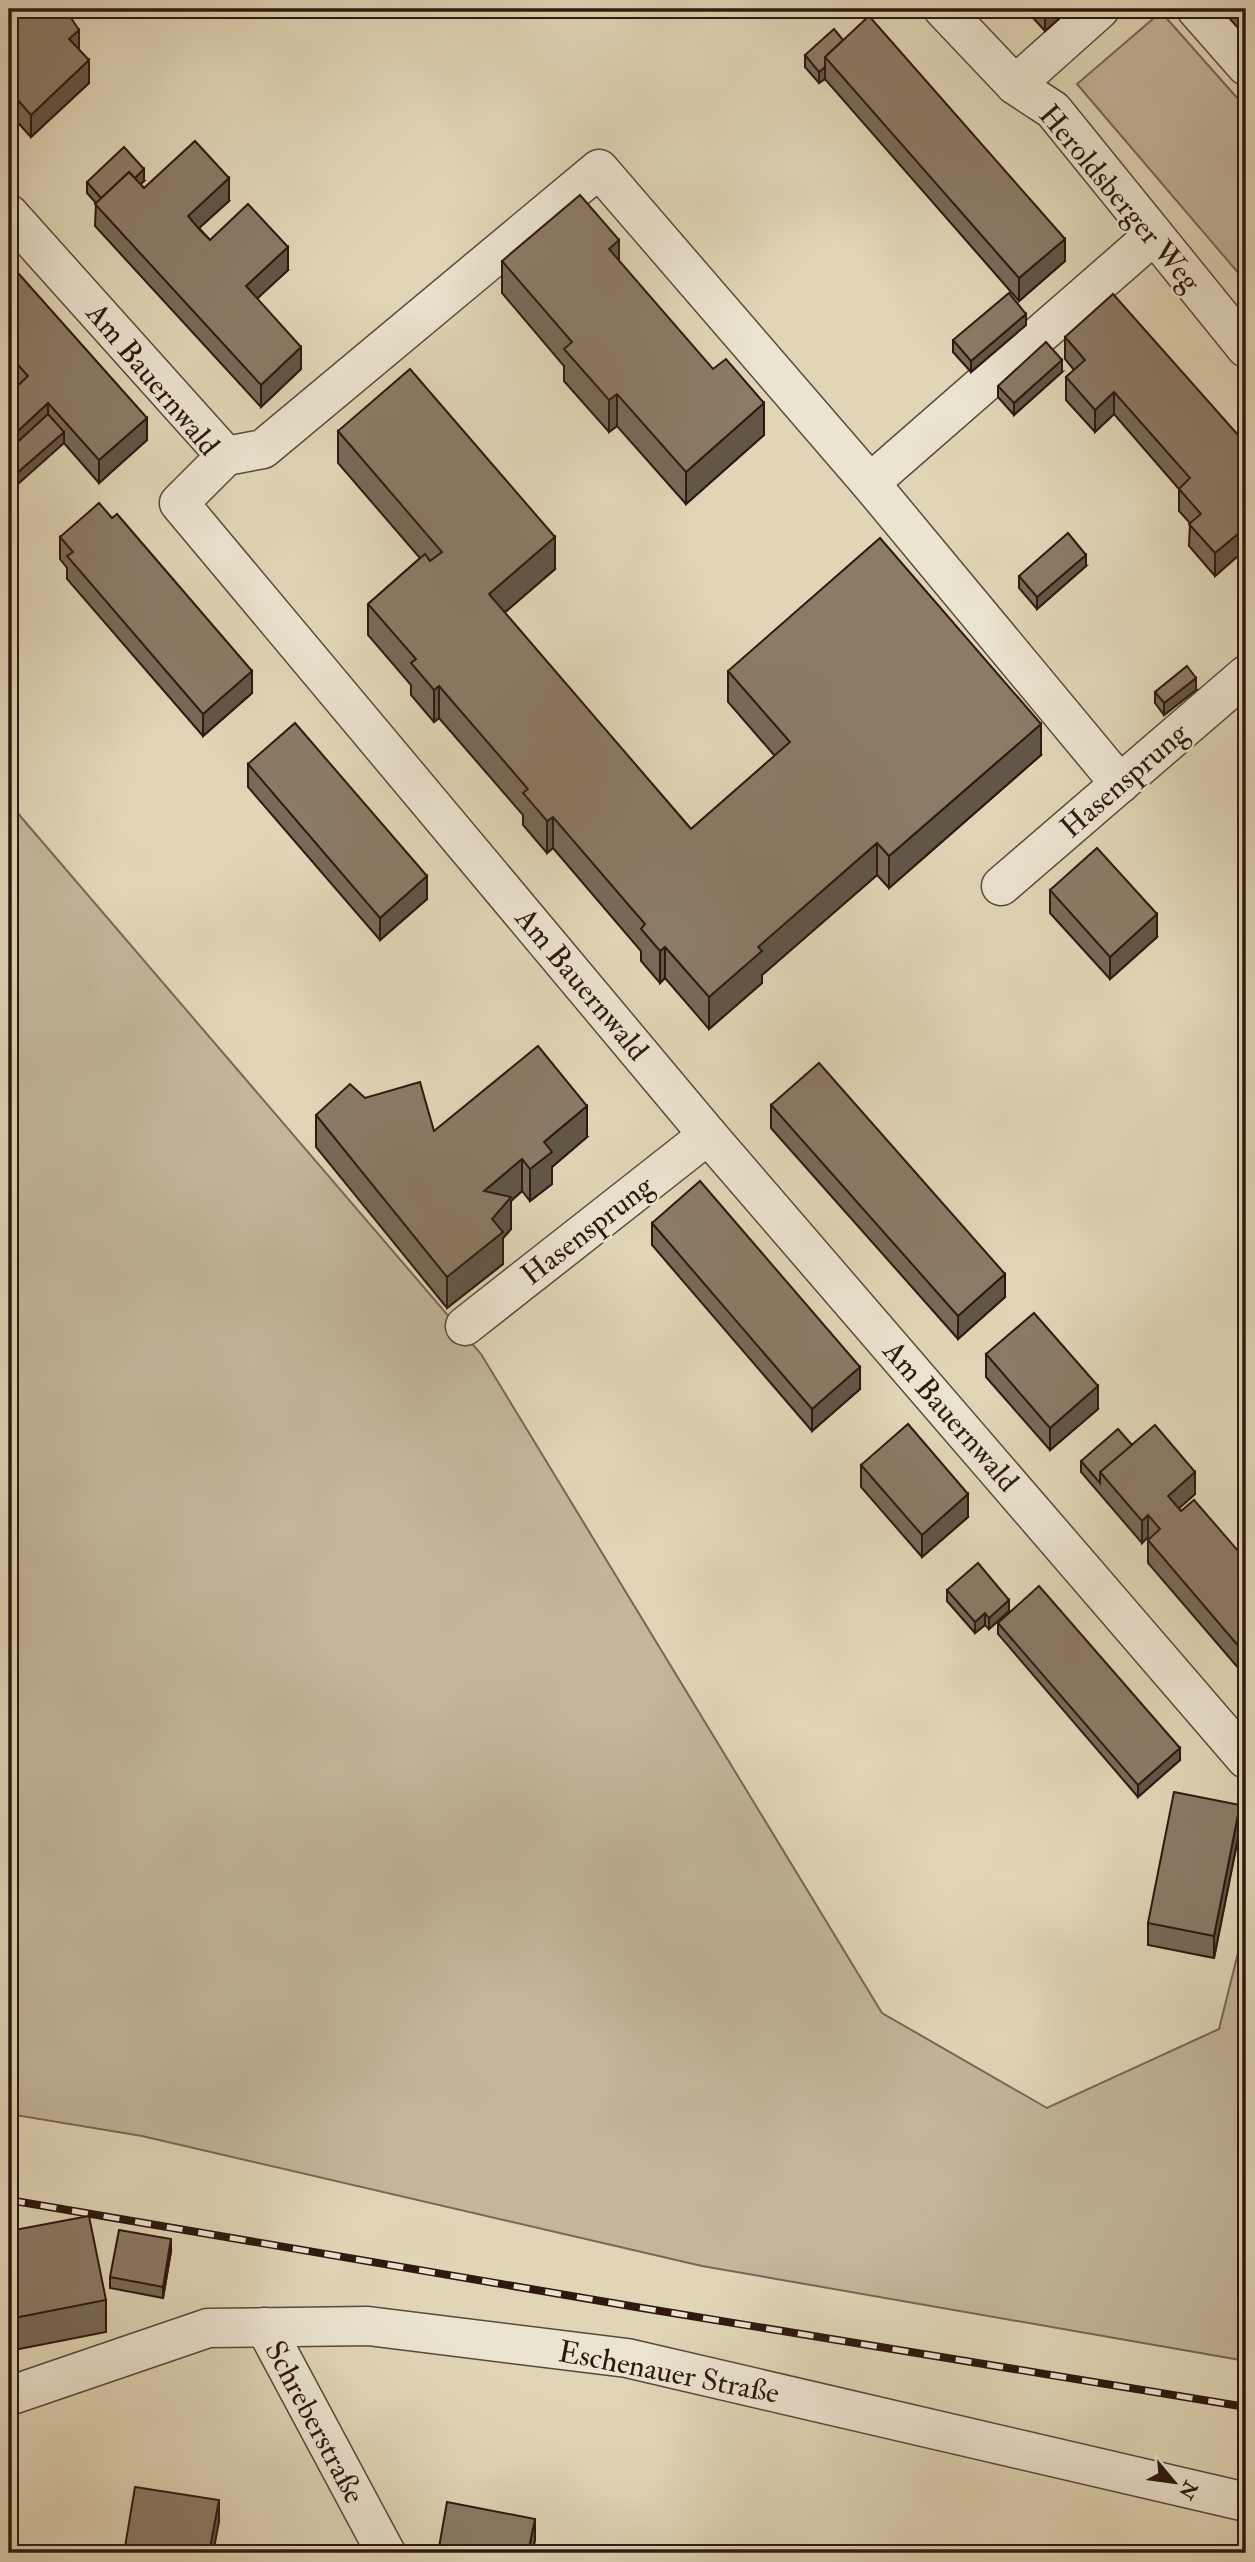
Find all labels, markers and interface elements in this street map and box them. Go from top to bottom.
street label: Heroldsberger Weg [1031,97,1209,300]
street label: Am Bauernwald [77,295,227,463]
street label: Hasensprung [1053,714,1197,846]
street label: Am Bauernwald [506,900,656,1068]
street label: Hasensprung [514,1167,662,1293]
street label: Am Bauernwald [874,1332,1026,1500]
street label: Eschenauer Straße [555,2333,783,2412]
street label: Schreberstraße [256,2335,373,2510]
north arrow [1140,2446,1210,2516]
text: N [1173,2476,1203,2504]

